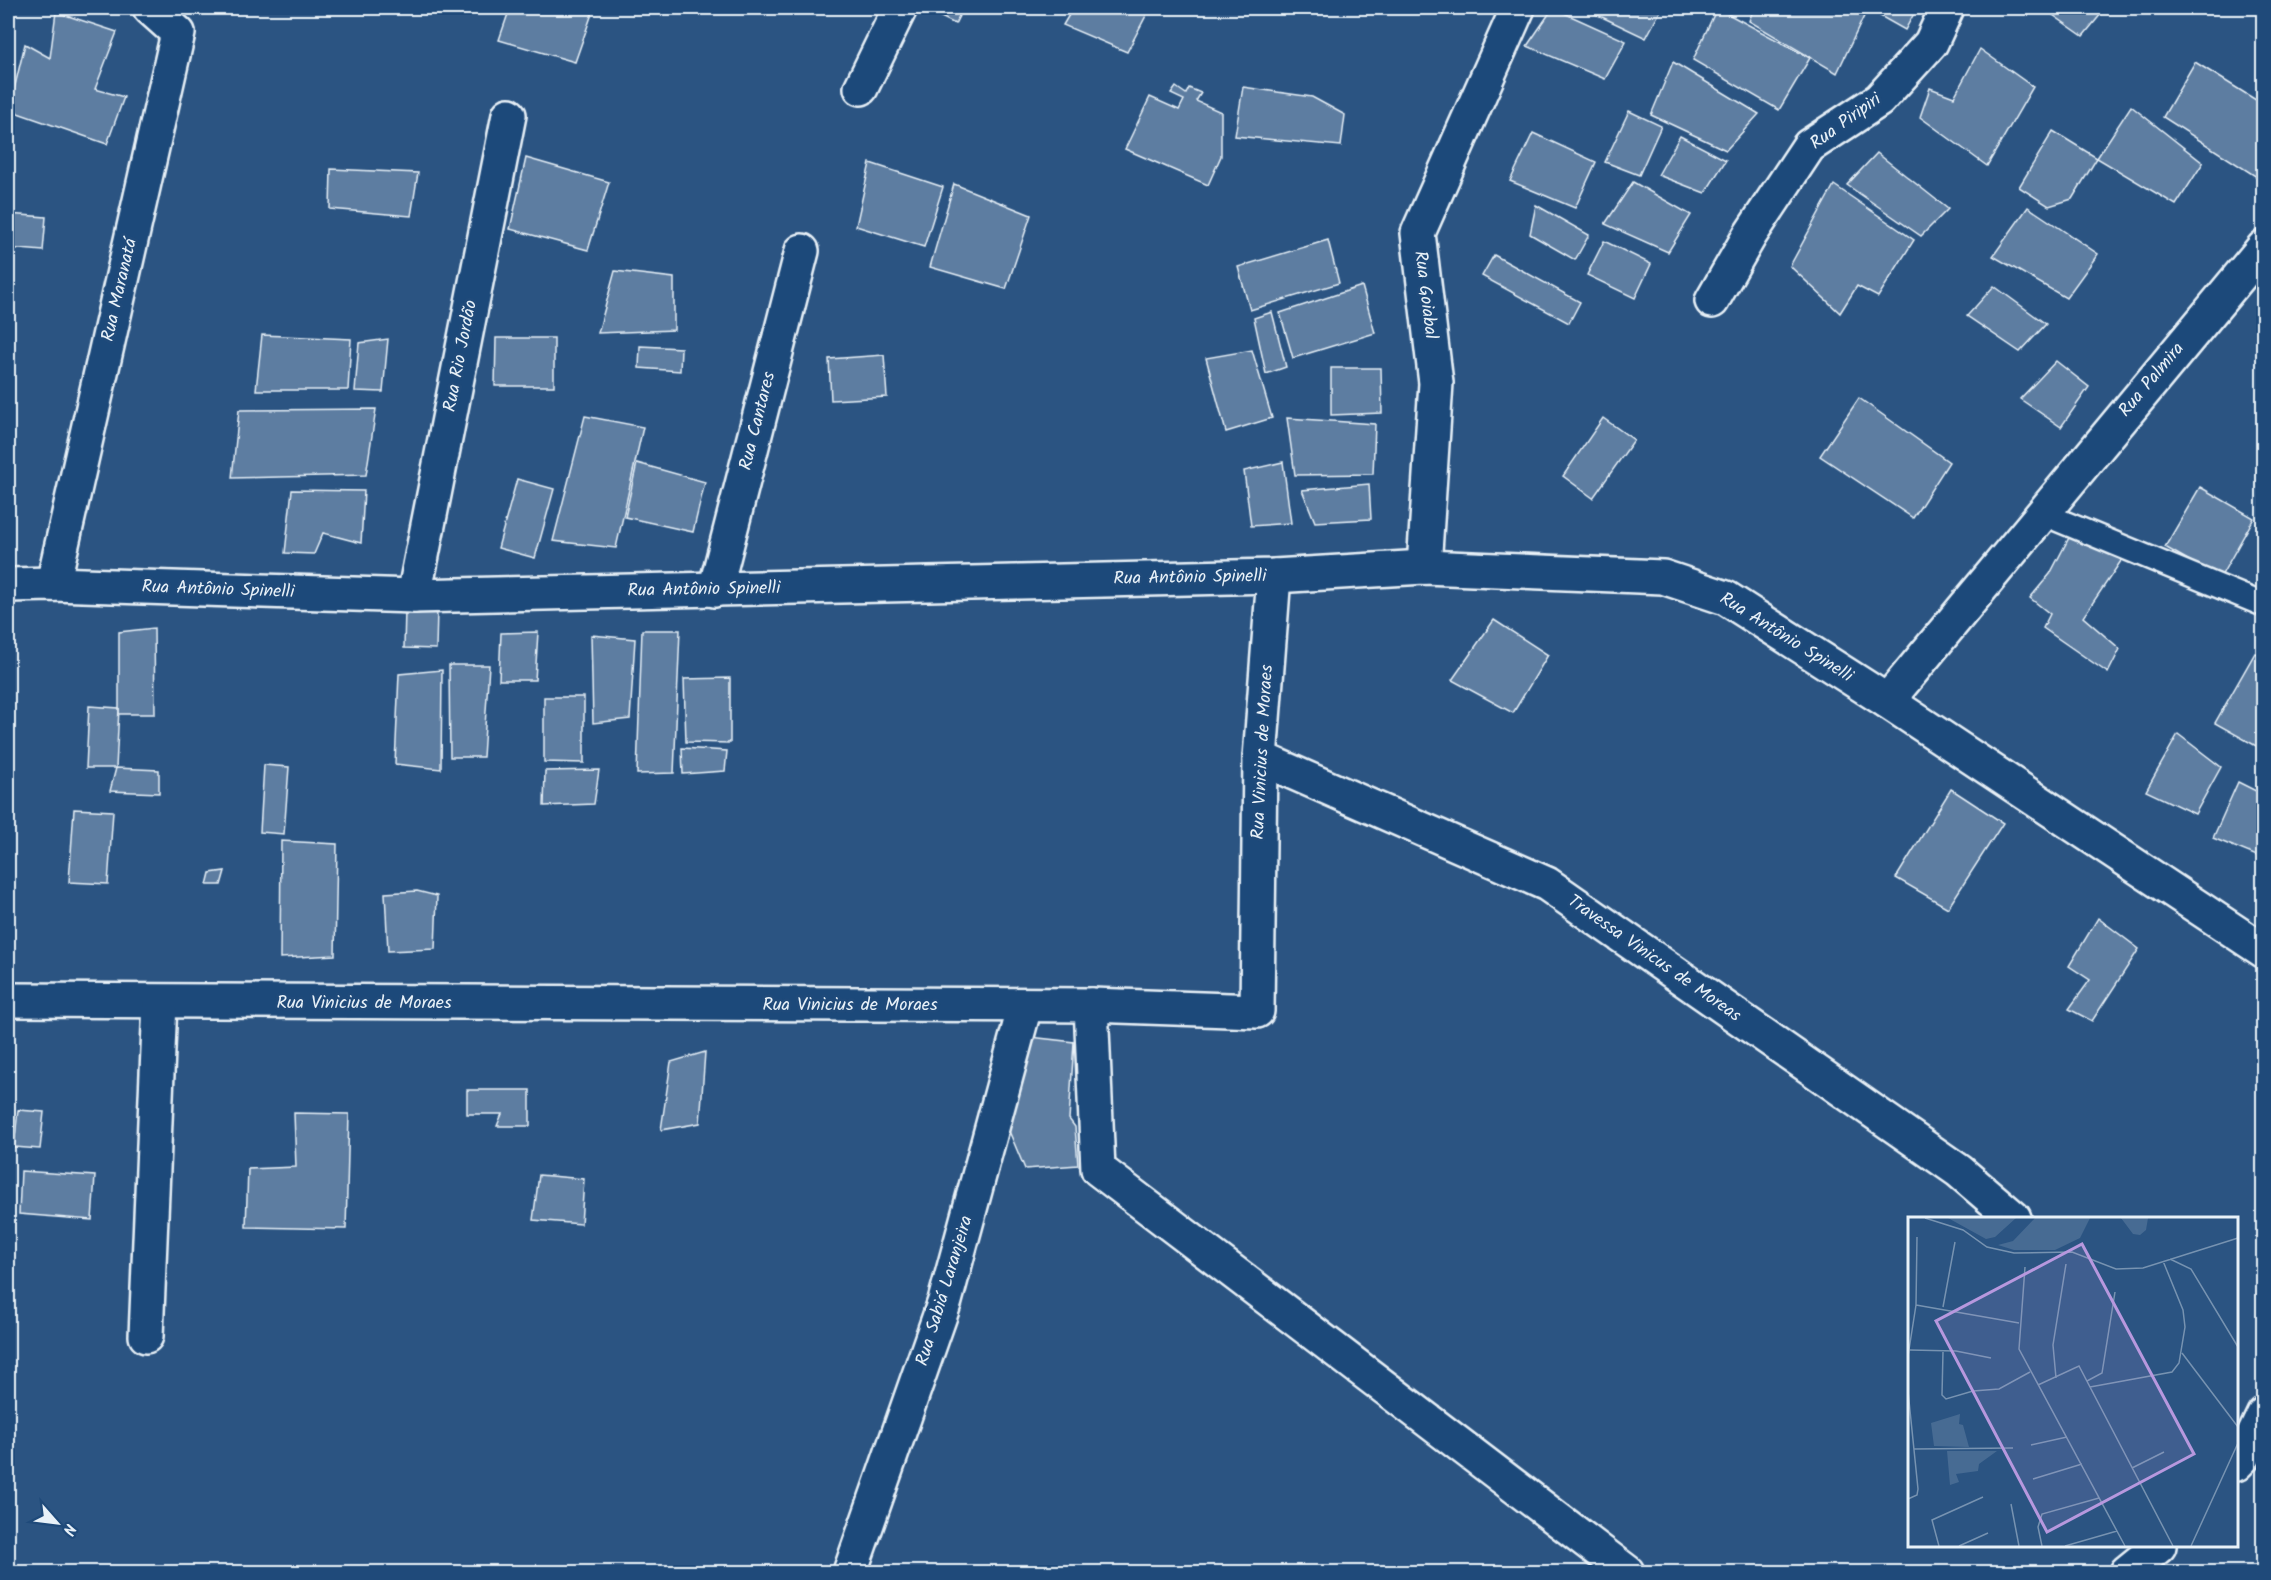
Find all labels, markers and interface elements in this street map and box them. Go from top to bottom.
street label: Rua Piripiri [1804,86,1888,158]
street label: Rua Maranatá [94,234,146,345]
street label: Rua Goiabal [1405,249,1445,342]
street label: Rua Rio Jordão [436,298,486,414]
street label: Rua Palmira [2112,336,2192,424]
street label: Rua Cantares [732,368,784,473]
street label: Rua Antônio Spinelli [1113,562,1267,594]
street label: Rua Antônio Spinelli [141,573,296,607]
street label: Rua Antônio Spinelli [627,574,781,606]
street label: Rua Antônio Spinelli [1713,585,1859,691]
street label: Rua Vinicius de Moraes [1244,663,1282,840]
street label: Travessa Vinicus de Moreas [1561,888,1747,1030]
street label: Rua Vinicius de Moraes [276,989,452,1018]
street label: Rua Vinicius de Moraes [762,991,938,1020]
street label: Rua Sabiá Laranjeira [908,1212,982,1370]
inset map [1908,1217,2238,1547]
north arrow [27,1493,87,1553]
text: N [56,1519,82,1540]

